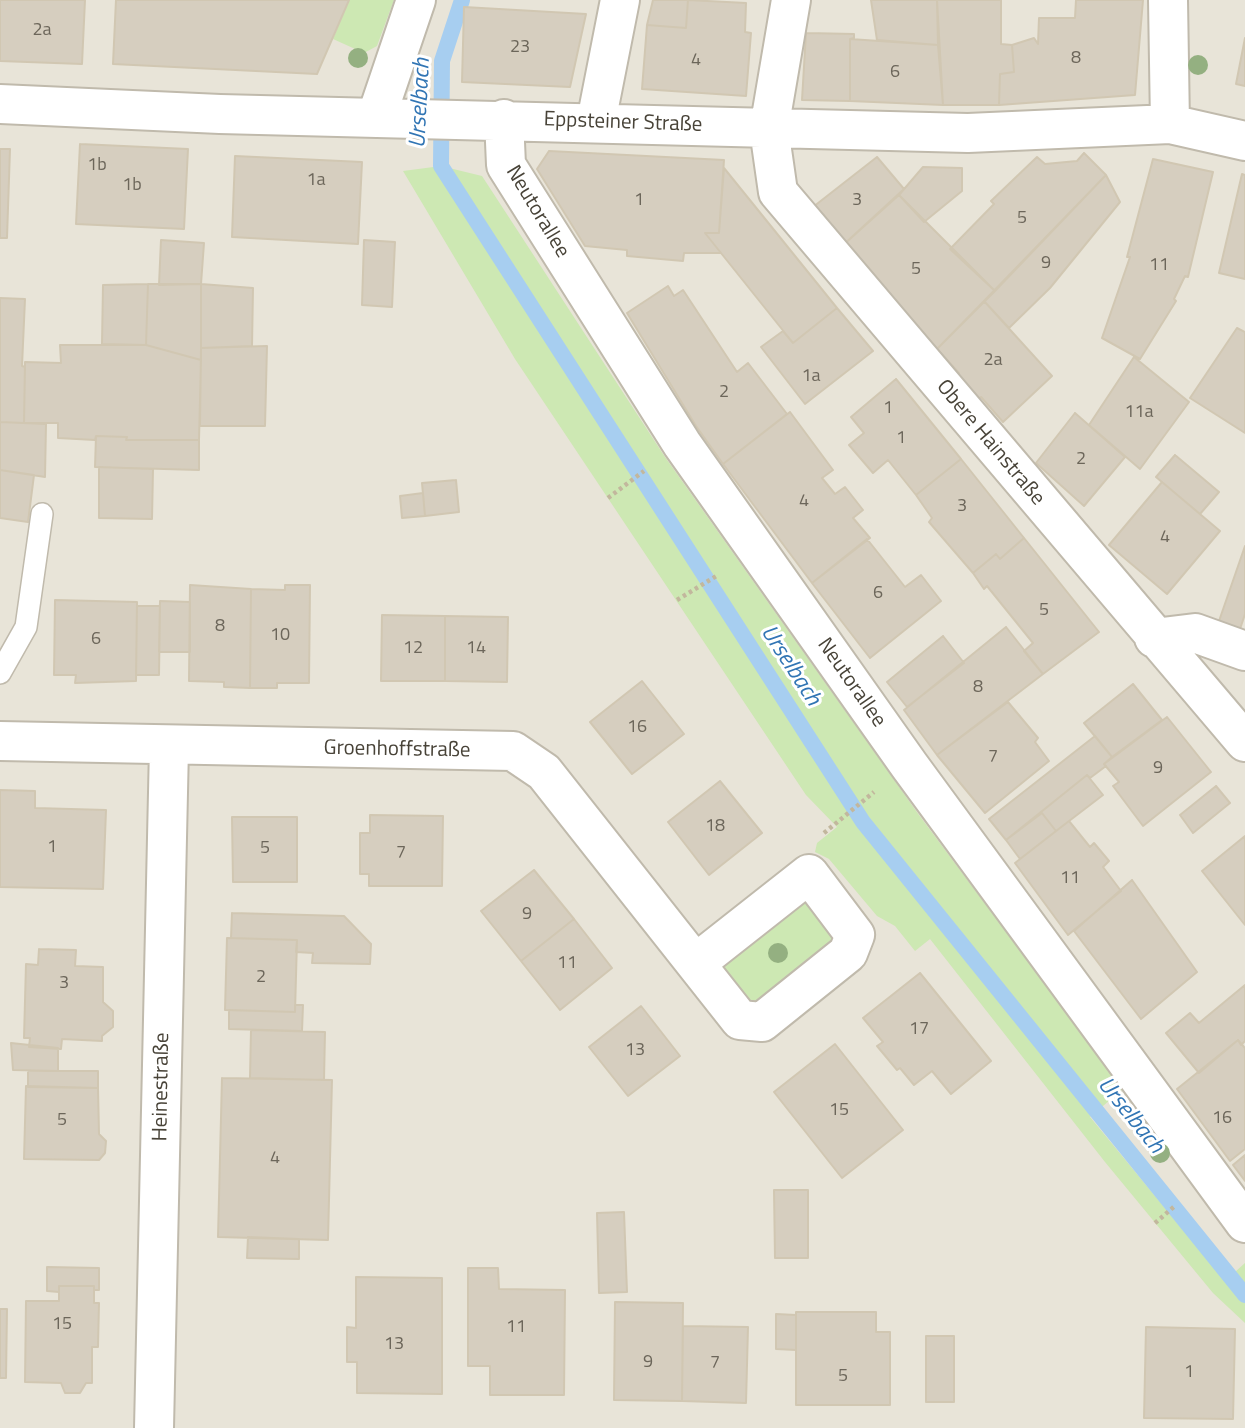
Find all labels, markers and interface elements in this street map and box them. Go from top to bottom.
house number: 2a [32,20,52,42]
house number: 23 [510,37,530,59]
house number: 8 [1071,48,1081,70]
house number: 4 [691,50,701,72]
water label: Urselbach [405,57,437,149]
house number: 6 [890,62,900,84]
street label: Eppsteiner Straße [543,108,703,138]
house number: 1b [87,155,107,177]
street label: Neutorallee [500,161,574,263]
house number: 1a [306,170,326,192]
house number: 1b [122,175,142,197]
house number: 1 [634,190,644,212]
house number: 3 [852,190,862,212]
house number: 5 [1017,208,1027,230]
house number: 9 [1041,253,1051,275]
house number: 11 [1149,255,1169,277]
house number: 5 [911,259,921,281]
house number: 2a [983,350,1003,372]
house number: 1a [801,366,821,388]
street label: Obere Hainstraße [930,375,1050,511]
house number: 2 [719,382,729,404]
house number: 1 [883,398,893,420]
house number: 11a [1124,402,1154,424]
house number: 1 [896,428,906,450]
house number: 2 [1076,449,1086,471]
house number: 4 [799,491,809,513]
house number: 3 [957,496,967,518]
house number: 4 [1160,527,1170,549]
house number: 6 [873,583,883,605]
house number: 5 [1039,600,1049,622]
house number: 8 [215,616,225,638]
water label: Urselbach [754,621,826,711]
house number: 10 [270,625,290,647]
house number: 6 [91,629,101,651]
street label: Neutorallee [811,634,891,732]
house number: 12 [403,638,423,660]
house number: 14 [466,638,486,660]
house number: 8 [973,677,983,699]
house number: 16 [627,717,647,739]
street label: Groenhoffstraße [323,736,471,764]
house number: 7 [988,747,998,769]
house number: 9 [1153,758,1163,780]
house number: 18 [705,816,725,838]
house number: 1 [47,837,57,859]
house number: 5 [260,838,270,860]
house number: 7 [396,843,406,865]
house number: 11 [1060,868,1080,890]
house number: 9 [522,904,532,926]
house number: 11 [557,953,577,975]
house number: 2 [256,967,266,989]
house number: 3 [59,973,69,995]
house number: 17 [909,1019,929,1041]
street label: Heinestraße [148,1032,176,1142]
house number: 13 [625,1040,645,1062]
water label: Urselbach [1091,1072,1169,1160]
house number: 15 [829,1100,849,1122]
house number: 16 [1212,1108,1232,1130]
house number: 5 [57,1110,67,1132]
house number: 4 [270,1148,280,1170]
house number: 15 [52,1314,72,1336]
house number: 11 [506,1317,526,1339]
house number: 13 [384,1334,404,1356]
house number: 9 [643,1352,653,1374]
house number: 7 [710,1353,720,1375]
house number: 1 [1184,1362,1194,1384]
house number: 5 [838,1366,848,1388]

